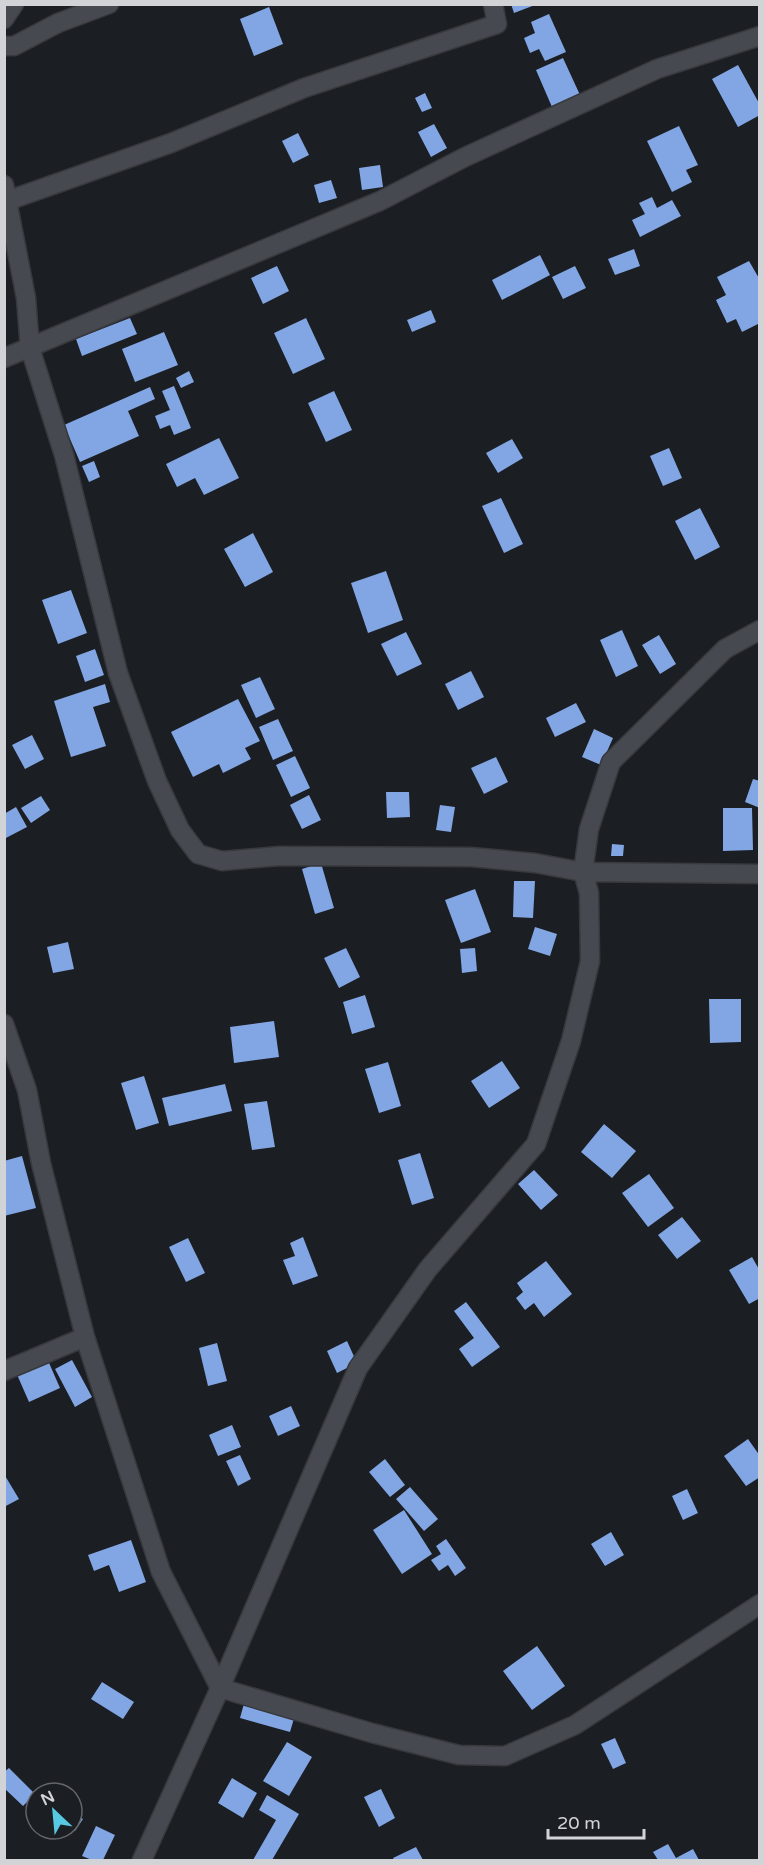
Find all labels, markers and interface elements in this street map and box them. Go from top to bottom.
north arrow [24,1781,84,1841]
text: N [38,1787,58,1810]
scale bar [548,1802,644,1840]
text: 20 m [557,1812,601,1834]

